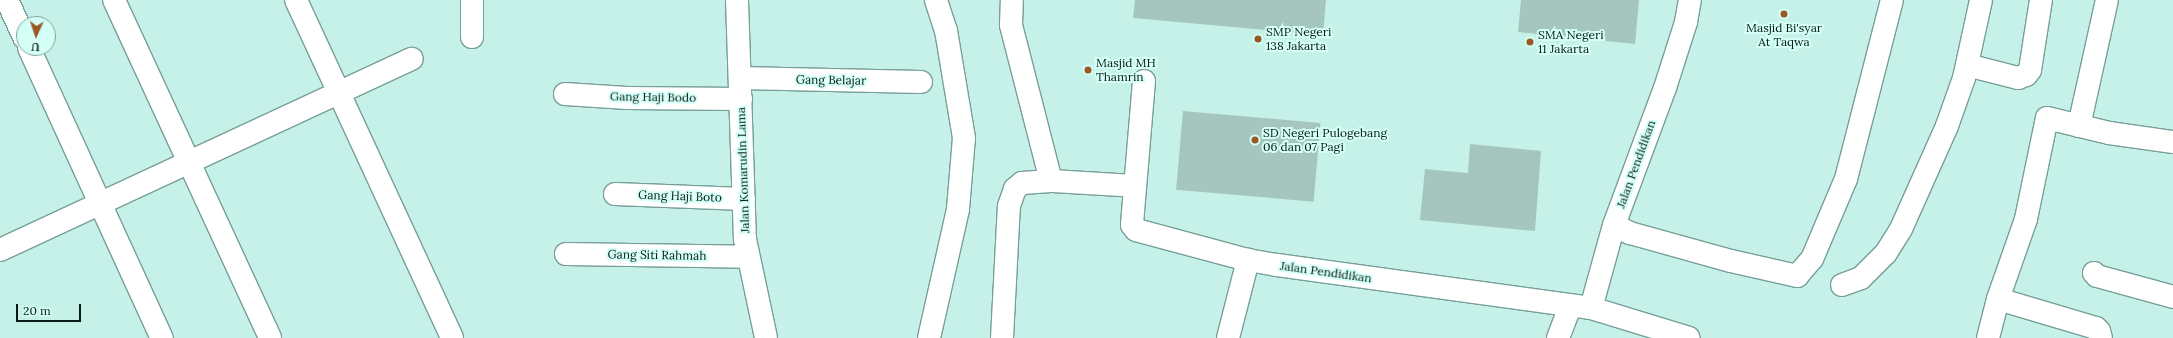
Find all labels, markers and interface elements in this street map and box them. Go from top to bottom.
marker: Masjid Bi'syar At Taqwa [1779,9,1789,19]
north arrow [16,16,56,56]
place label: Masjid Bi'syar At Taqwa [1746,21,1822,49]
place label: SMP Negeri 138 Jakarta [1266,25,1331,53]
place label: SMA Negeri 11 Jakarta [1538,28,1604,56]
marker: SMP Negeri 138 Jakarta [1253,34,1263,44]
marker: SMA Negeri 11 Jakarta [1525,37,1535,47]
text: U [31,40,40,54]
place label: Masjid MH Thamrin [1096,56,1156,84]
marker: Masjid MH Thamrin [1083,65,1093,75]
street label: Gang Belajar [796,72,866,88]
street label: Gang Haji Bodo [610,89,696,105]
street label: Jalan Komarudin Lama [734,107,752,233]
street label: Jalan Pendidikan [1613,118,1659,210]
place label: SD Negeri Pulogebang 06 dan 07 Pagi [1263,126,1387,154]
marker: SD Negeri Pulogebang 06 dan 07 Pagi [1250,135,1260,145]
street label: Gang Haji Boto [638,187,722,205]
street label: Gang Siti Rahmah [607,247,707,263]
street label: Jalan Pendidikan [1279,258,1373,286]
scale bar [18,296,83,322]
text: 20 m [23,303,51,318]

